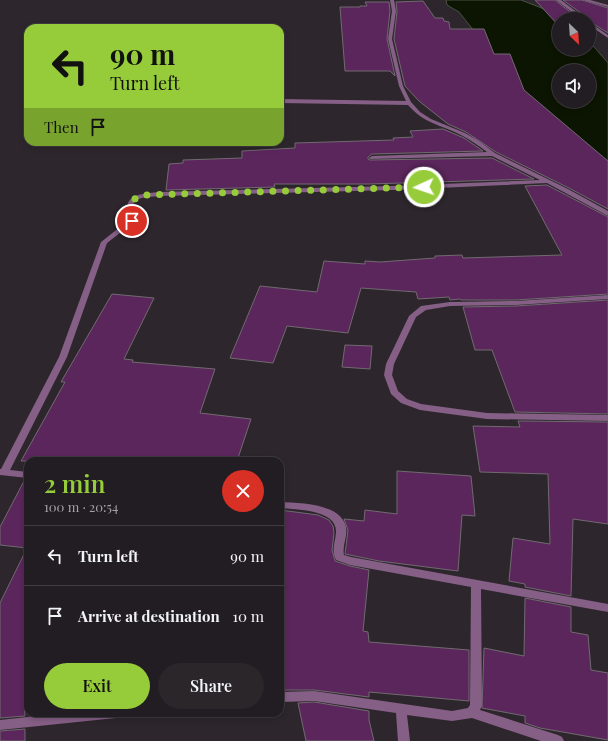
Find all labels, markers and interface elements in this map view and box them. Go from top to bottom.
north arrow [552,12,596,56]
map controls [552,12,596,108]
text: 90 m [110,35,175,72]
icon: left [44,40,96,92]
button: sound [552,64,596,108]
text: Turn left [110,71,180,95]
icon: arrive [87,116,109,138]
text: Then [44,117,79,137]
position arrow [403,166,445,208]
pin [115,204,149,238]
icon: arrive [121,210,143,232]
text: 2 min [44,467,105,499]
button: close [222,470,264,512]
text: 100 m · 20:54 [44,498,118,515]
icon: left [44,545,66,567]
text: Turn left [78,546,139,566]
text: 90 m [230,546,264,566]
icon: arrive [44,605,66,627]
text: Arrive at destination [78,606,220,626]
text: 10 m [232,606,264,626]
button: Exit [44,663,150,709]
button: Share [158,663,264,709]

